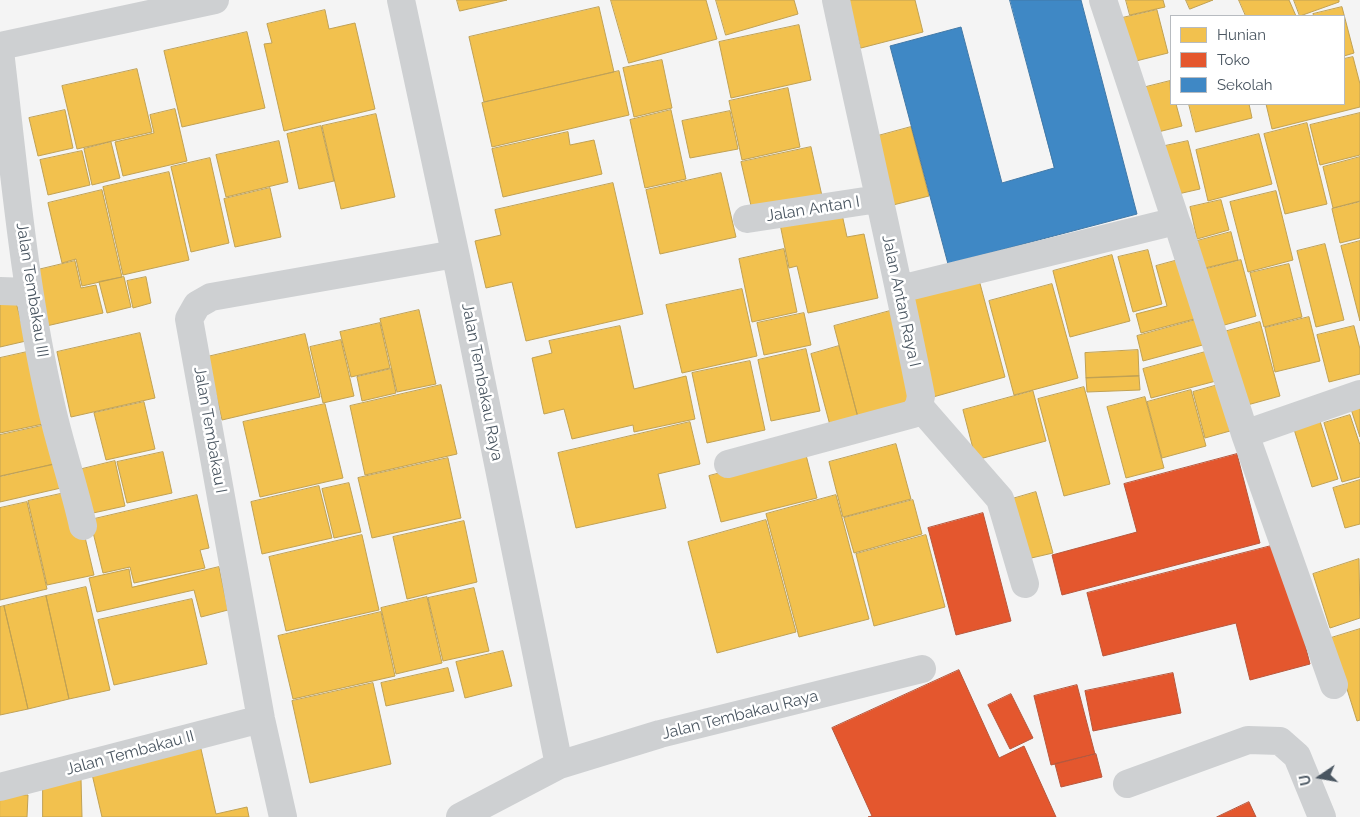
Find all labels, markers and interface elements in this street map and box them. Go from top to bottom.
legend [1170,15,1345,105]
text: Hunian [1217,26,1266,44]
text: Toko [1217,51,1250,69]
text: Sekolah [1217,76,1272,94]
street label: Jalan Antan I [765,192,861,226]
street label: Jalan Tembakau III [12,221,52,359]
street label: Jalan Antan Raya I [878,233,924,369]
street label: Jalan Tembakau Raya [457,302,507,462]
street label: Jalan Tembakau I [189,365,231,495]
street label: Jalan Tembakau Raya [660,686,820,744]
street label: Jalan Tembakau II [64,727,196,779]
north arrow [1295,752,1345,802]
text: U [1296,773,1314,787]

